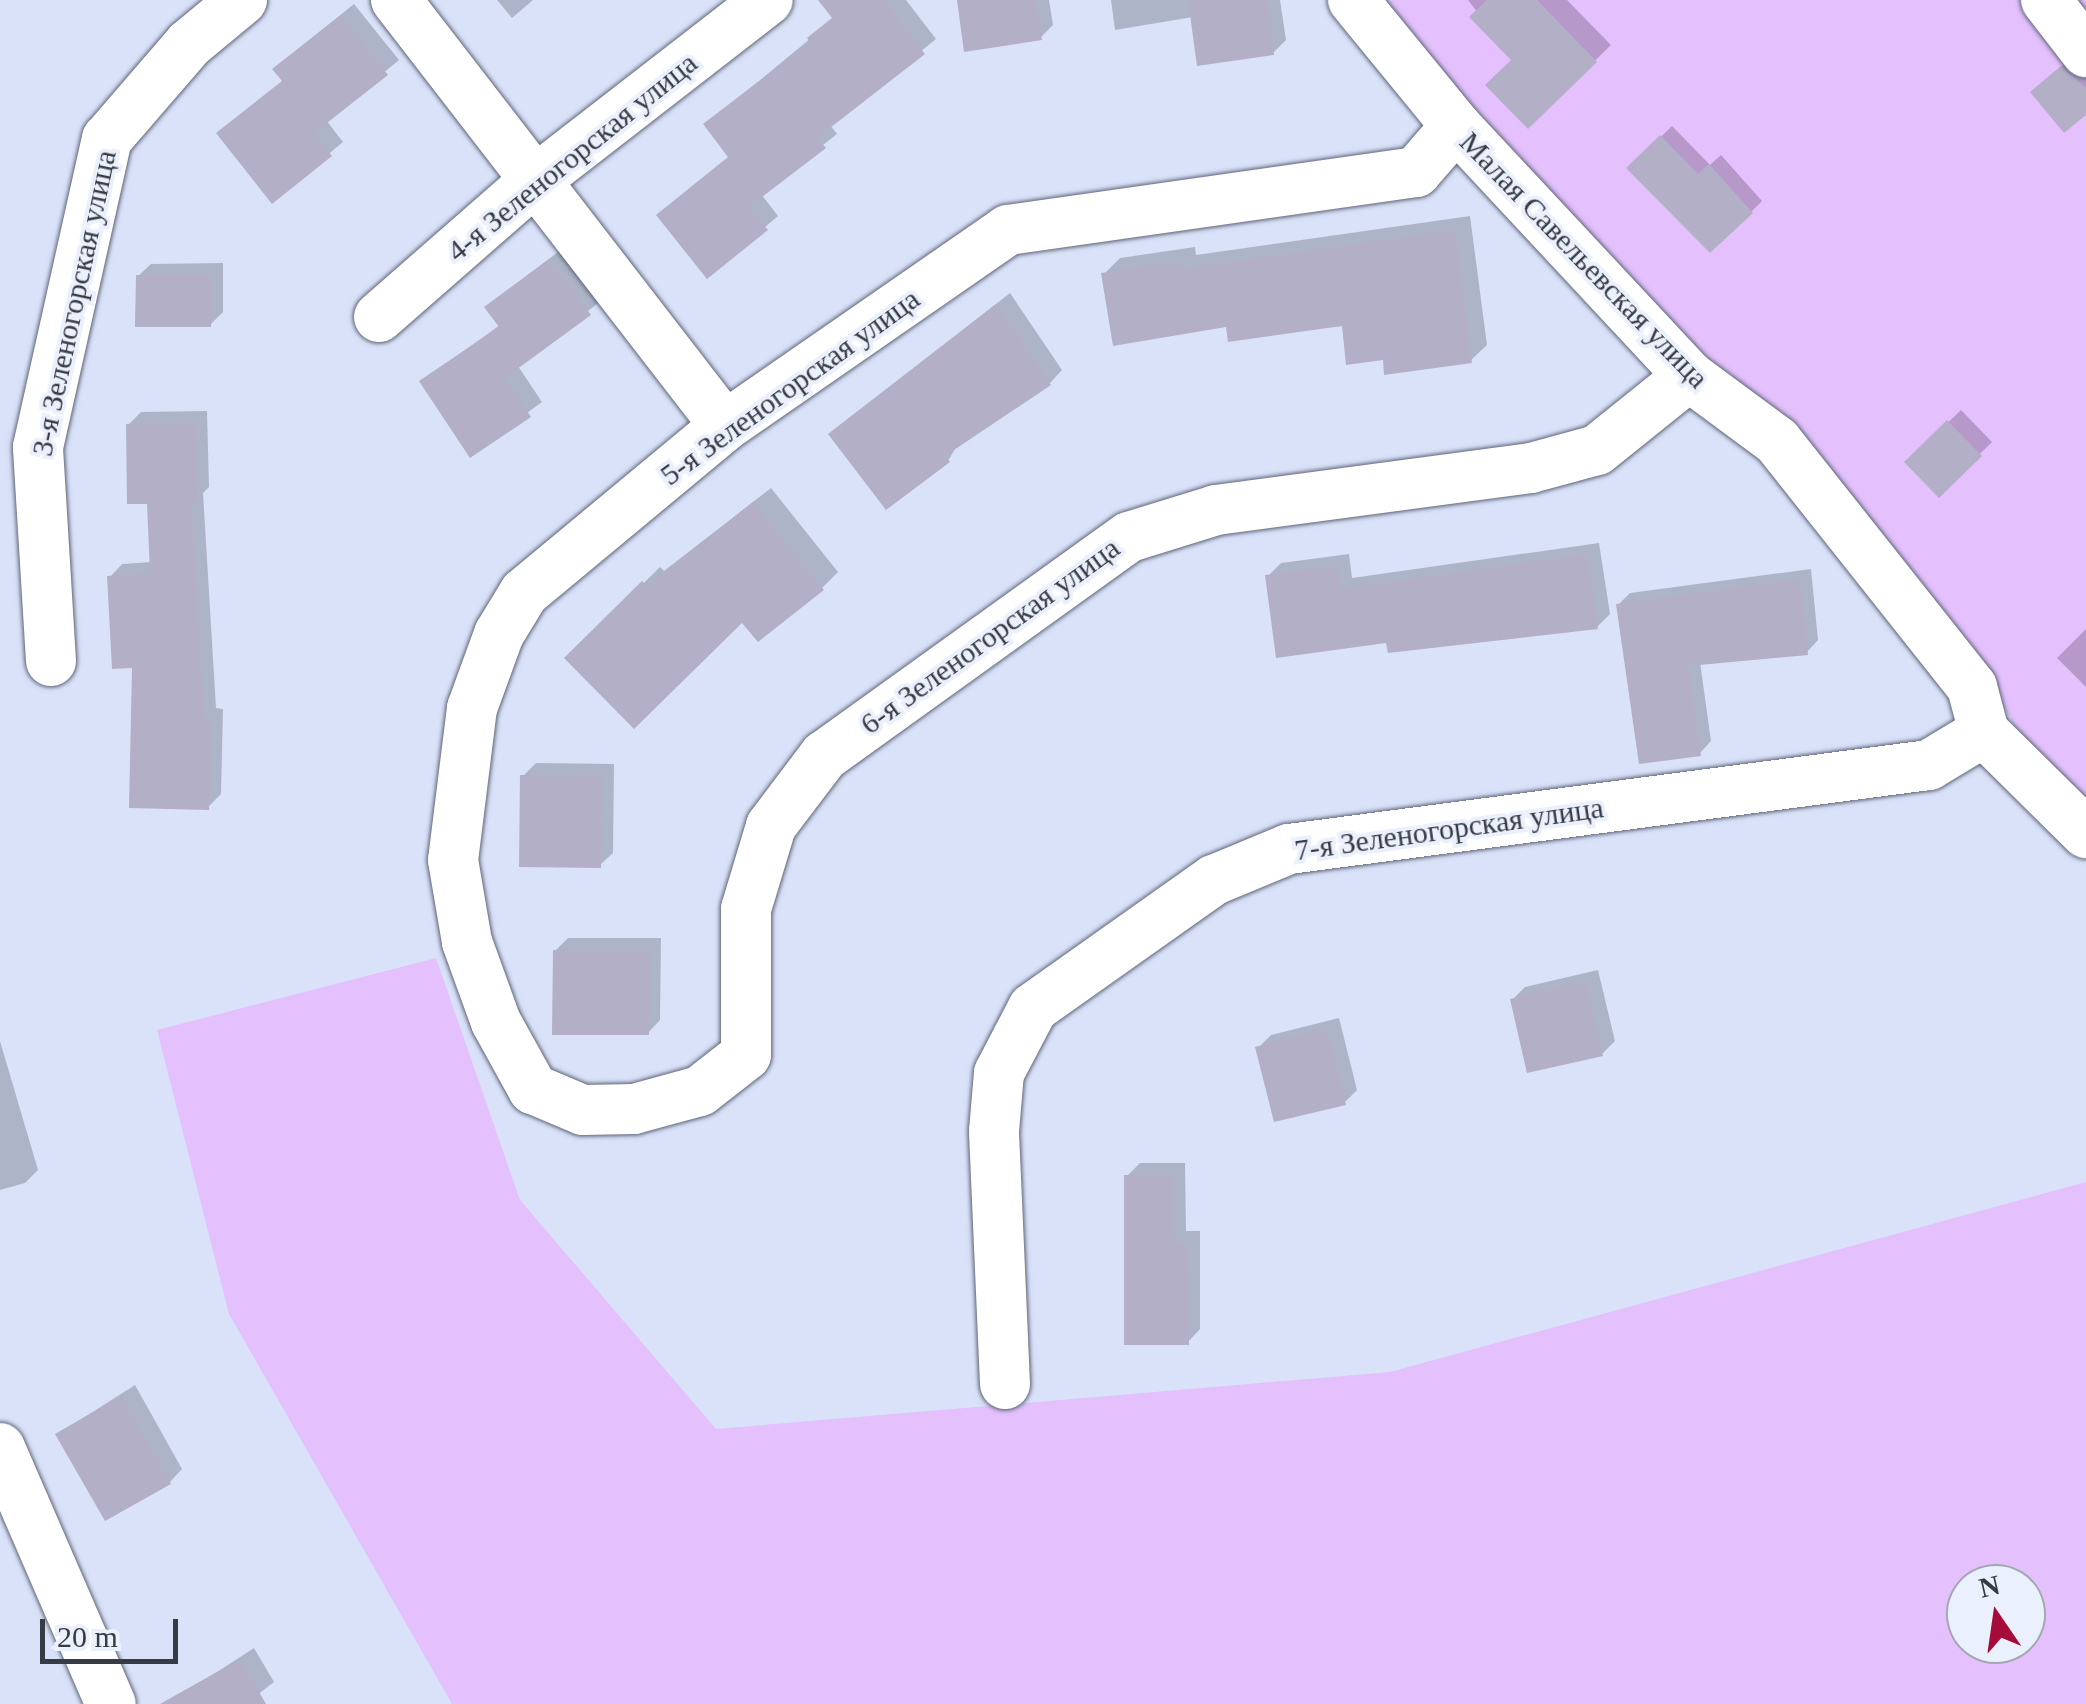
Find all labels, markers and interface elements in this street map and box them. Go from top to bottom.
street label: 4-я Зеленогорская улица [440,45,704,269]
street label: Малая Савельевская улица [1452,124,1716,396]
street label: 3-я Зеленогорская улица [24,147,124,459]
street label: 5-я Зеленогорская улица [653,281,927,493]
street label: 6-я Зеленогорская улица [853,530,1127,742]
street label: 7-я Зеленогорская улица [1292,789,1606,869]
north arrow [1946,1564,2046,1664]
text: N [1976,1569,2003,1604]
scale bar [45,1599,182,1661]
text: 20 m [57,1620,118,1653]

